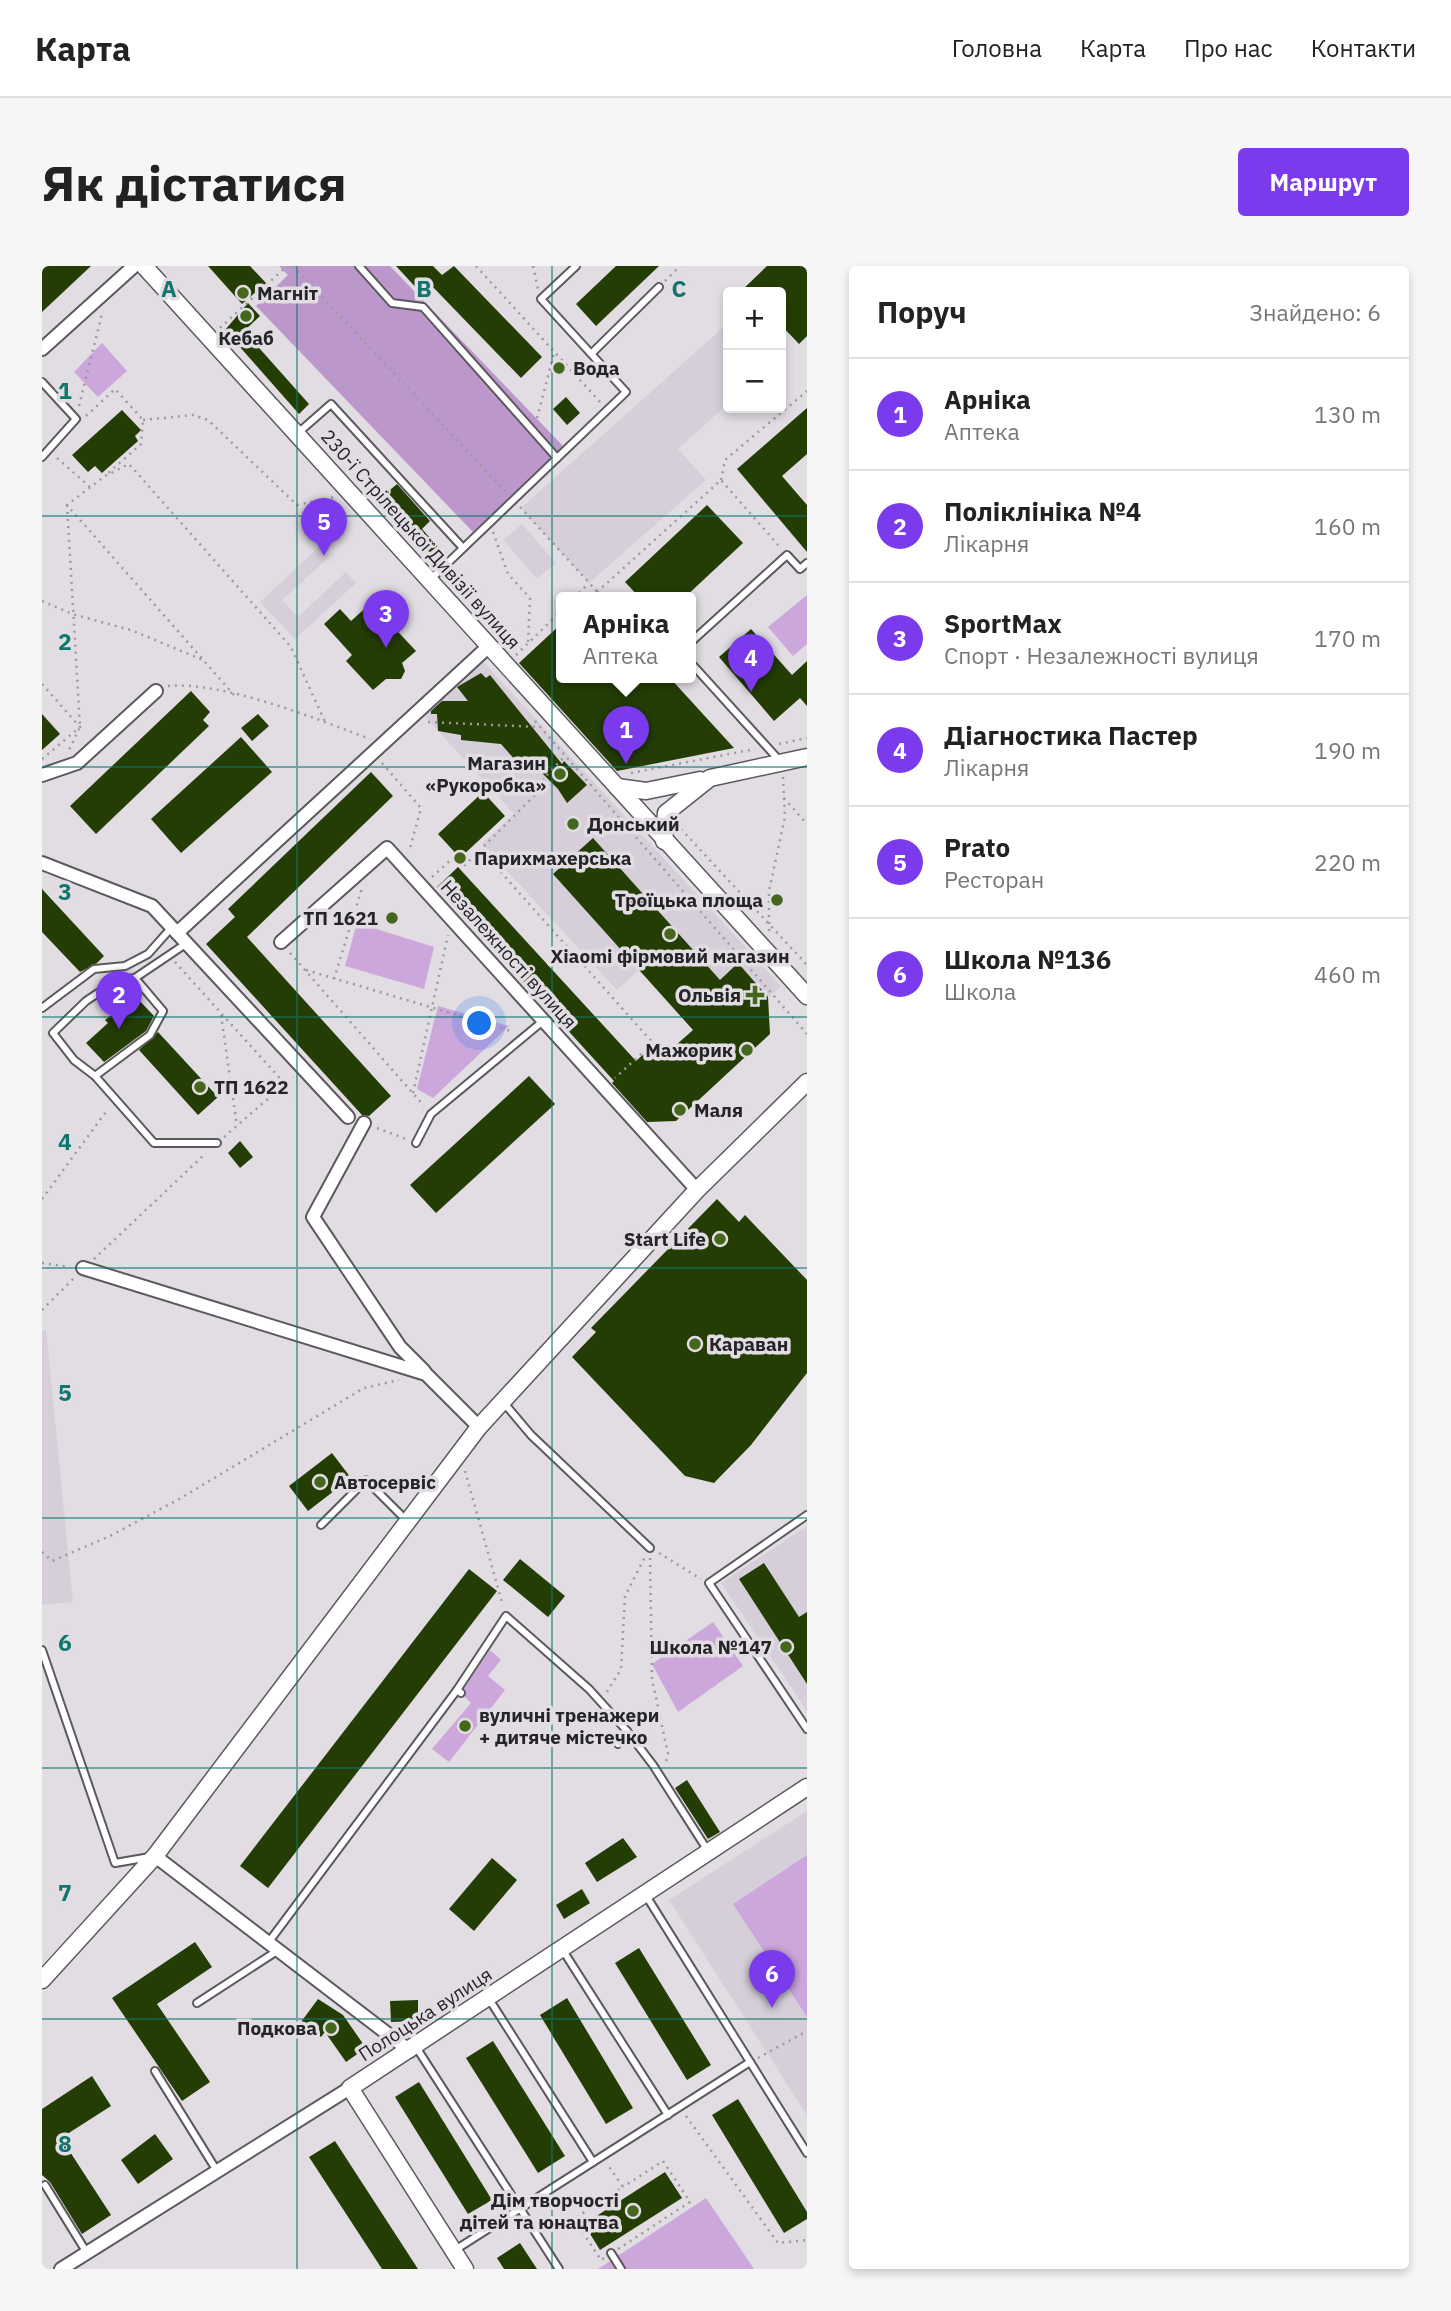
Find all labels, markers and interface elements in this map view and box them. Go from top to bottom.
text: Карта [35,27,131,70]
text: Головна [952,32,1042,64]
text: Карта [1080,32,1146,64]
text: Про нас [1184,32,1273,64]
text: Контакти [1311,32,1416,64]
button: Маршрут [1238,148,1409,216]
text: Як дістатися [42,151,347,214]
text: A [161,273,177,303]
text: B [416,273,432,303]
text: C [672,273,687,303]
place label: Магніт [257,281,318,305]
marker: Магніт [235,285,251,301]
map controls [723,287,786,413]
button: + [723,287,786,350]
text: Поруч [877,292,967,331]
text: Знайдено: 6 [1249,297,1381,327]
marker: Кебаб [238,308,254,324]
place label: Кебаб [218,326,274,350]
button: − [723,350,786,413]
place label: Вода [573,356,620,380]
marker: Вода [551,360,567,376]
text: 1 [58,375,72,405]
text: Арніка [944,382,1031,416]
text: 1 [893,399,907,429]
text: 130 m [1314,399,1381,429]
text: Аптека [944,416,1020,446]
street label: 230-ї Стрілецької Дивізії вулиця [316,425,526,653]
text: Поліклініка №4 [944,494,1141,528]
pin: 5 [301,498,347,556]
text: 2 [893,511,907,541]
text: 160 m [1314,511,1381,541]
text: Лікарня [944,528,1029,558]
pin: 3 [363,590,409,648]
popup [556,592,696,683]
text: Арніка [583,606,669,640]
text: SportMax [944,606,1062,640]
text: 3 [893,623,907,653]
text: 170 m [1314,623,1381,653]
text: 2 [58,626,72,656]
pin: 4 [728,634,774,692]
text: Аптека [583,640,658,670]
text: Спорт · Незалежності вулиця [944,640,1259,670]
pin: 1 [603,706,649,764]
text: Діагностика Пастер [944,718,1198,752]
text: 4 [893,735,907,765]
text: 190 m [1314,735,1381,765]
place label: Магазин «Рукоробка» [426,751,546,797]
text: Лікарня [944,752,1029,782]
marker: Магазин «Рукоробка» [552,766,568,782]
place label: Донський [587,812,680,836]
marker: Донський [565,816,581,832]
text: Prato [944,830,1010,864]
place label: Парихмахерська [474,846,632,870]
text: 5 [893,847,907,877]
text: 220 m [1314,847,1381,877]
marker: Парихмахерська [452,850,468,866]
text: Ресторан [944,864,1044,894]
street label: Незалежності вулиця [436,875,582,1033]
text: 3 [58,876,72,906]
place label: Троїцька площа [615,888,763,912]
marker: Троїцька площа [769,892,785,908]
place label: ТП 1621 [303,906,379,930]
marker: ТП 1621 [384,910,400,926]
marker: Xiaomi фірмовий магазин [662,926,678,942]
text: Школа №136 [944,942,1111,976]
place label: Xiaomi фірмовий магазин [550,944,790,968]
text: 6 [893,959,907,989]
text: 460 m [1314,959,1381,989]
pin: 2 [96,971,142,1029]
text: Школа [944,976,1016,1006]
place label: Ольвія [678,983,741,1007]
marker: Ольвія [747,987,763,1003]
your location [462,1006,496,1040]
place label: Мажорик [645,1038,733,1062]
marker: Мажорик [739,1042,755,1058]
place label: ТП 1622 [214,1075,289,1099]
marker: ТП 1622 [192,1079,208,1095]
place label: Маля [694,1098,743,1122]
marker: Маля [672,1102,688,1118]
text: 4 [58,1126,72,1156]
place label: Start Life [624,1227,706,1251]
marker: Start Life [712,1231,728,1247]
place label: Караван [709,1332,788,1356]
marker: Караван [687,1336,703,1352]
text: 5 [58,1377,72,1407]
place label: Автосервіс [334,1470,436,1494]
marker: Автосервіс [312,1474,328,1490]
text: 6 [58,1627,72,1657]
place label: Школа №147 [650,1635,772,1659]
marker: Школа №147 [778,1639,794,1655]
place label: вуличні тренажери + дитяче містечко [479,1703,659,1749]
marker: вуличні тренажери + дитяче містечко [457,1718,473,1734]
text: 7 [58,1877,72,1907]
pin: 6 [749,1950,795,2008]
street label: Полоцька вулиця [354,1962,496,2066]
place label: Подкова [237,2016,317,2040]
marker: Подкова [323,2020,339,2036]
text: 8 [58,2128,72,2158]
place label: Дім творчості дітей та юнацтва [460,2188,619,2234]
marker: Дім творчості дітей та юнацтва [625,2203,641,2219]

